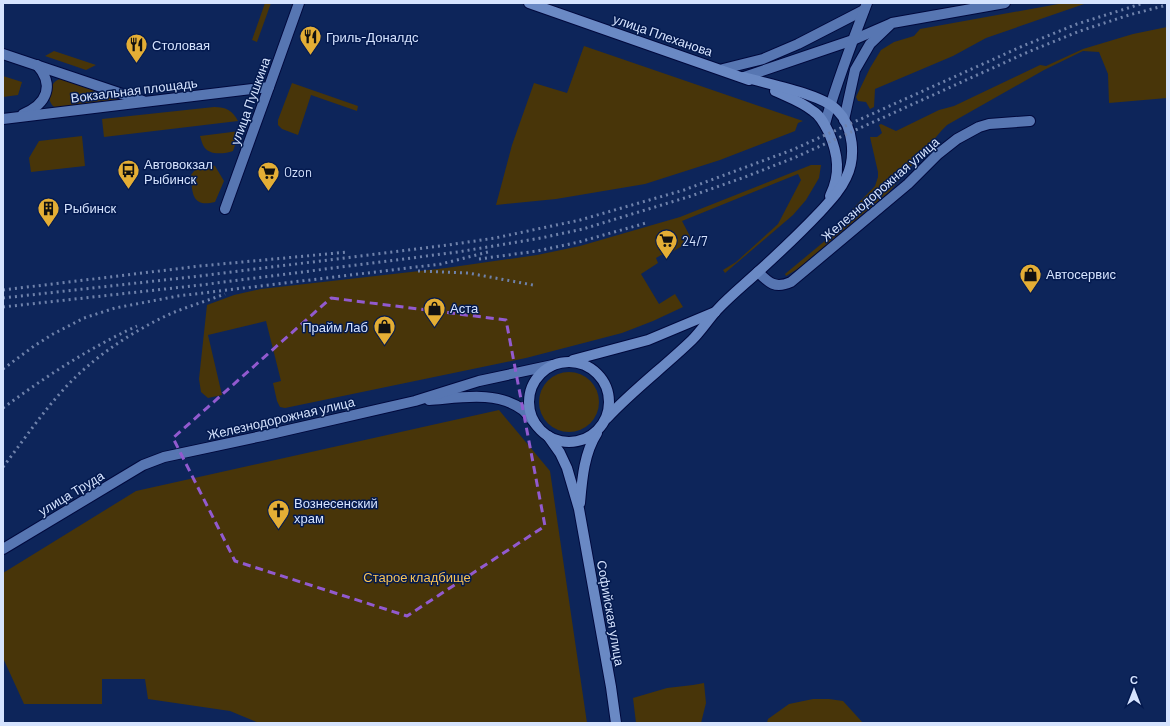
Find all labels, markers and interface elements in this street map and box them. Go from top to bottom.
street label: улица Плеханова [611,10,716,60]
restaurant icon: Гриль-Доналдс [298,24,324,57]
place label: Гриль-Доналдс [326,29,419,45]
restaurant icon: Столовая [123,32,149,65]
place label: Столовая [152,37,210,53]
street label: улица Пушкина [227,54,274,147]
street label: Вокзальная площадь [70,74,199,106]
street label: Железнодорожная улица [818,133,943,245]
place label: Автовокзал Рыбинск [144,156,213,187]
bus stop icon: Автовокзал Рыбинск [115,158,141,191]
supermarket icon: Ozon [256,159,282,192]
place label: Ozon [284,164,312,180]
building icon: Рыбинск [36,195,62,228]
place label: Рыбинск [64,200,116,216]
supermarket icon: 24/7 [654,228,680,261]
place label: 24/7 [682,233,707,249]
shop icon: Автосервис [1017,261,1043,294]
place label: Автосервис [1046,266,1116,282]
shop icon: Аста [421,295,447,328]
place label: Аста [450,300,479,316]
shop icon: Прайм Лаб [371,314,397,347]
place label: Прайм Лаб [302,319,368,335]
street label: Железнодорожная улица [206,393,357,443]
street label: улица Труда [35,467,107,519]
place label: Вознесенский храм [294,495,378,526]
church icon: Вознесенский храм [266,497,292,530]
street label: Софийская улица [594,559,628,668]
park label: Старое кладбище [363,569,471,585]
north arrow [1114,670,1154,710]
text: С [1130,673,1138,686]

